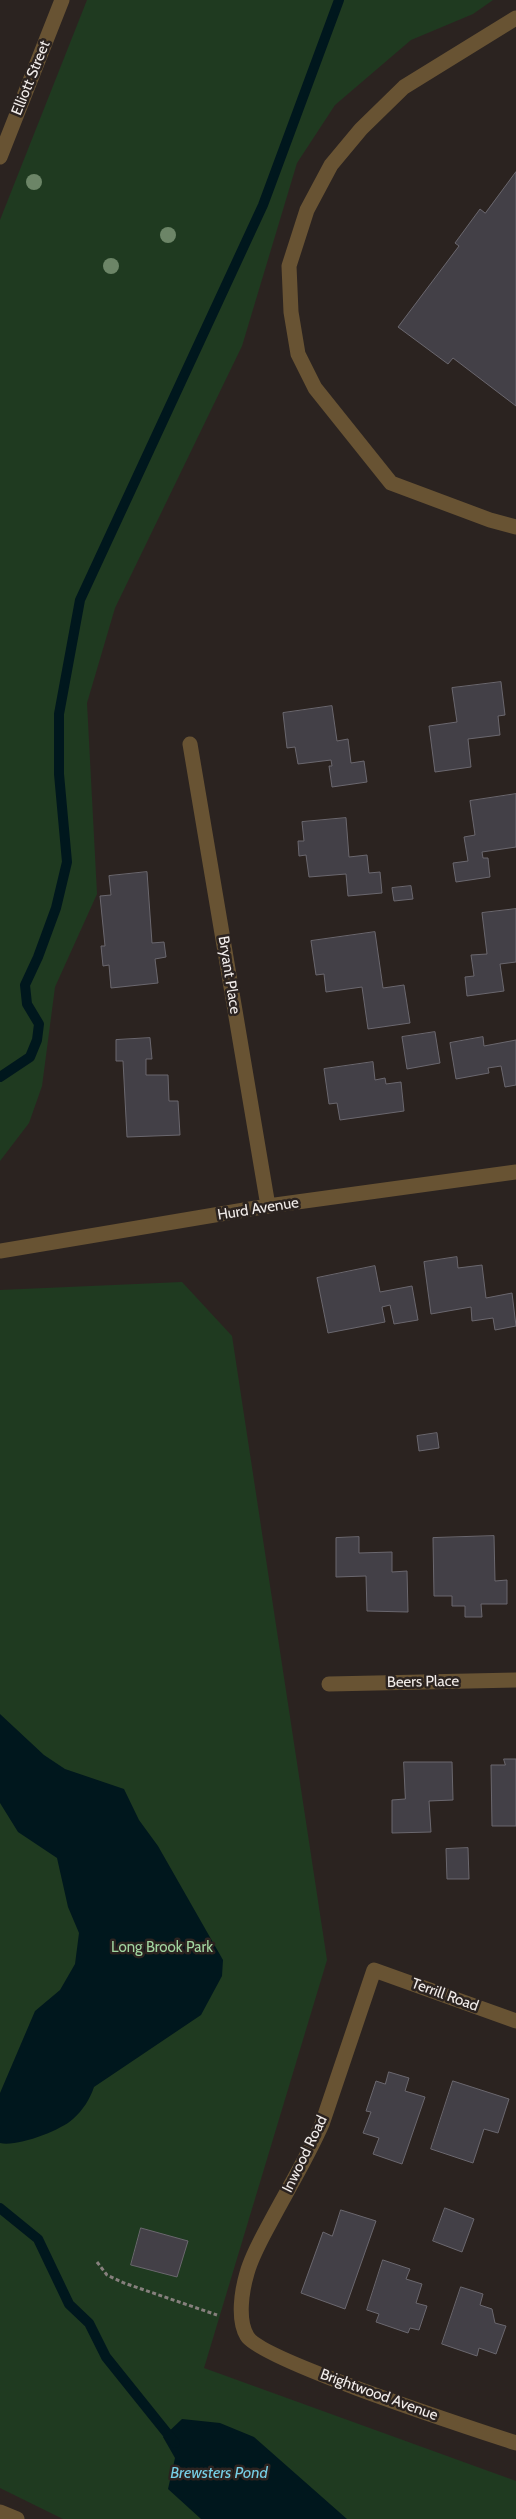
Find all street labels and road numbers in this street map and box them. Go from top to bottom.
street label: Elliott Street [8,38,54,118]
street label: Bryant Place [214,935,244,1015]
street label: Hurd Avenue [216,1194,300,1224]
street label: Beers Place [387,1672,459,1692]
street label: Terrill Road [409,1975,481,2015]
street label: Inwood Road [279,2113,331,2195]
street label: Brightwood Avenue [318,2365,440,2425]

